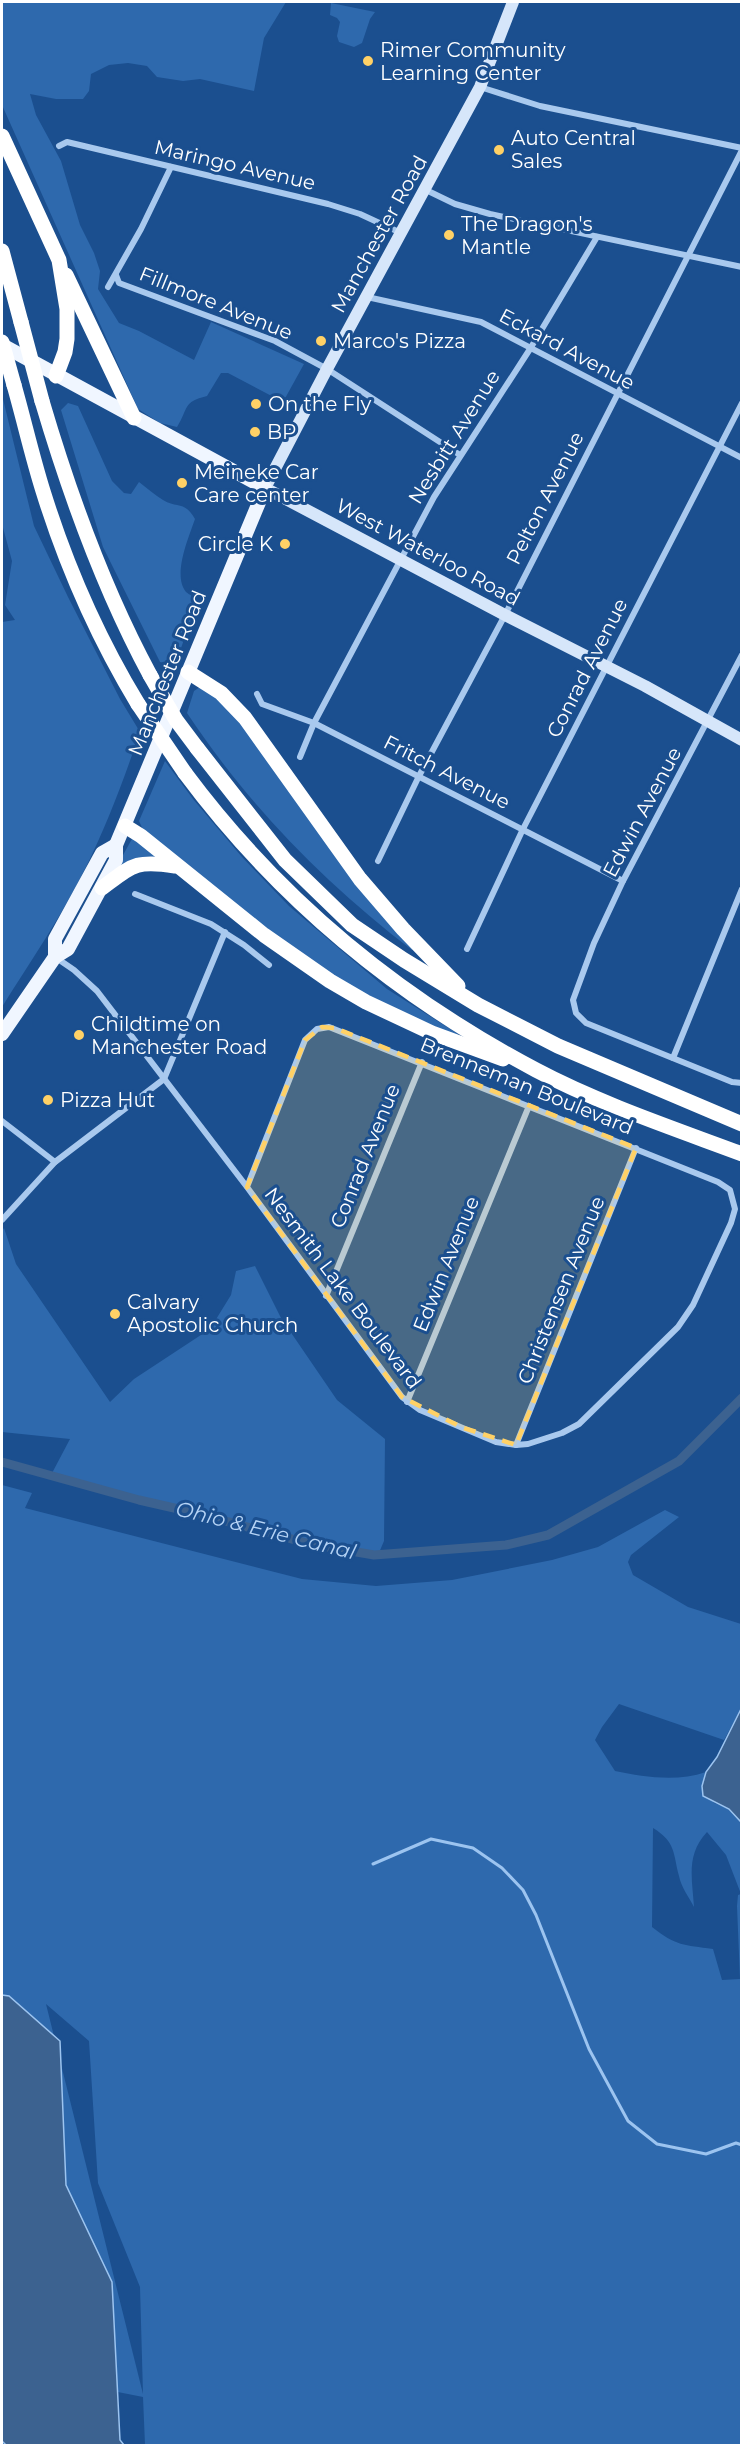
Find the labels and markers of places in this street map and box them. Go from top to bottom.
place label: Rimer Community Learning Center [380,38,566,85]
marker: Rimer Community Learning Center [361,54,375,68]
place label: Auto Central Sales [511,126,636,173]
marker: Auto Central Sales [492,143,506,157]
place label: The Dragon's Mantle [461,212,593,259]
marker: The Dragon's Mantle [442,228,456,242]
place label: Marco's Pizza [333,329,466,353]
marker: Marco's Pizza [314,334,328,348]
place label: On the Fly [268,392,371,416]
marker: On the Fly [249,397,263,411]
place label: BP [267,420,296,444]
marker: BP [248,425,262,439]
place label: Meineke Car Care center [194,460,319,507]
marker: Meineke Car Care center [175,476,189,490]
place label: Circle K [198,532,274,556]
marker: Circle K [278,537,292,551]
place label: Childtime on Manchester Road [91,1012,267,1059]
marker: Childtime on Manchester Road [72,1028,86,1042]
place label: Pizza Hut [60,1088,155,1112]
marker: Pizza Hut [41,1093,55,1107]
place label: Calvary Apostolic Church [127,1290,298,1337]
marker: Calvary Apostolic Church [108,1307,122,1321]

